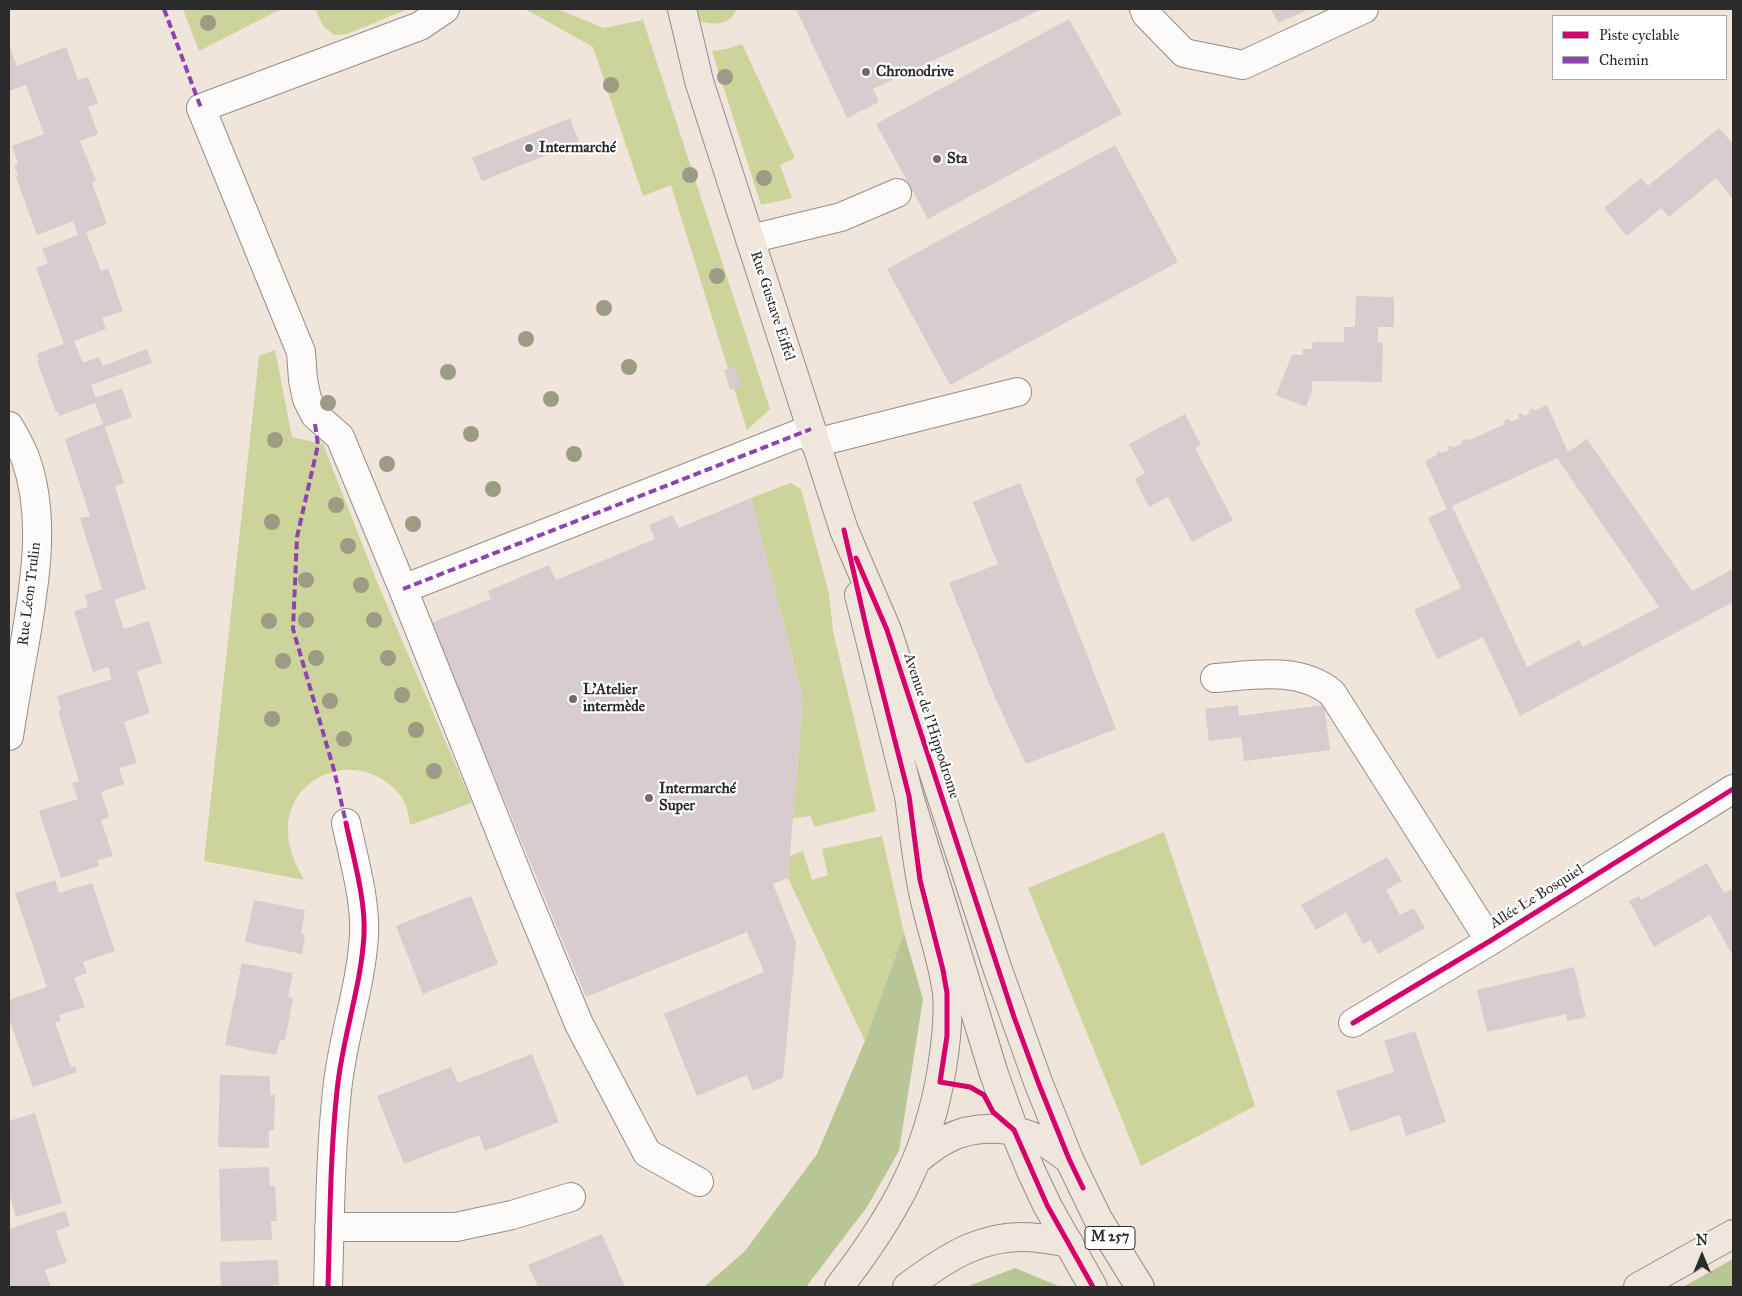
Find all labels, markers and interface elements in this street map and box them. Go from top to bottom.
legend [1552,15,1727,80]
text: Piste cyclable [1599,26,1679,44]
text: Chemin [1599,51,1649,69]
place label: Chronodrive [876,63,954,81]
marker: Chronodrive [860,66,872,78]
place label: Intermarché [539,139,616,157]
marker: Intermarché [523,142,535,154]
place label: Sta [947,150,967,168]
marker: Sta [931,153,943,165]
street label: Rue Gustave Eiffel [746,249,798,363]
street label: Rue Léon Trulin [15,541,45,647]
street label: Avenue de l'Hippodrome [899,651,963,801]
place label: L'Atelier intermède [583,681,645,716]
marker: L'Atelier intermède [567,693,579,705]
place label: Intermarché Super [659,780,736,815]
marker: Intermarché Super [643,792,655,804]
street label: Allée Le Bosquiel [1487,861,1587,933]
road number: M 257 [1085,1226,1135,1250]
north arrow [1677,1231,1727,1281]
text: N [1696,1232,1708,1249]

